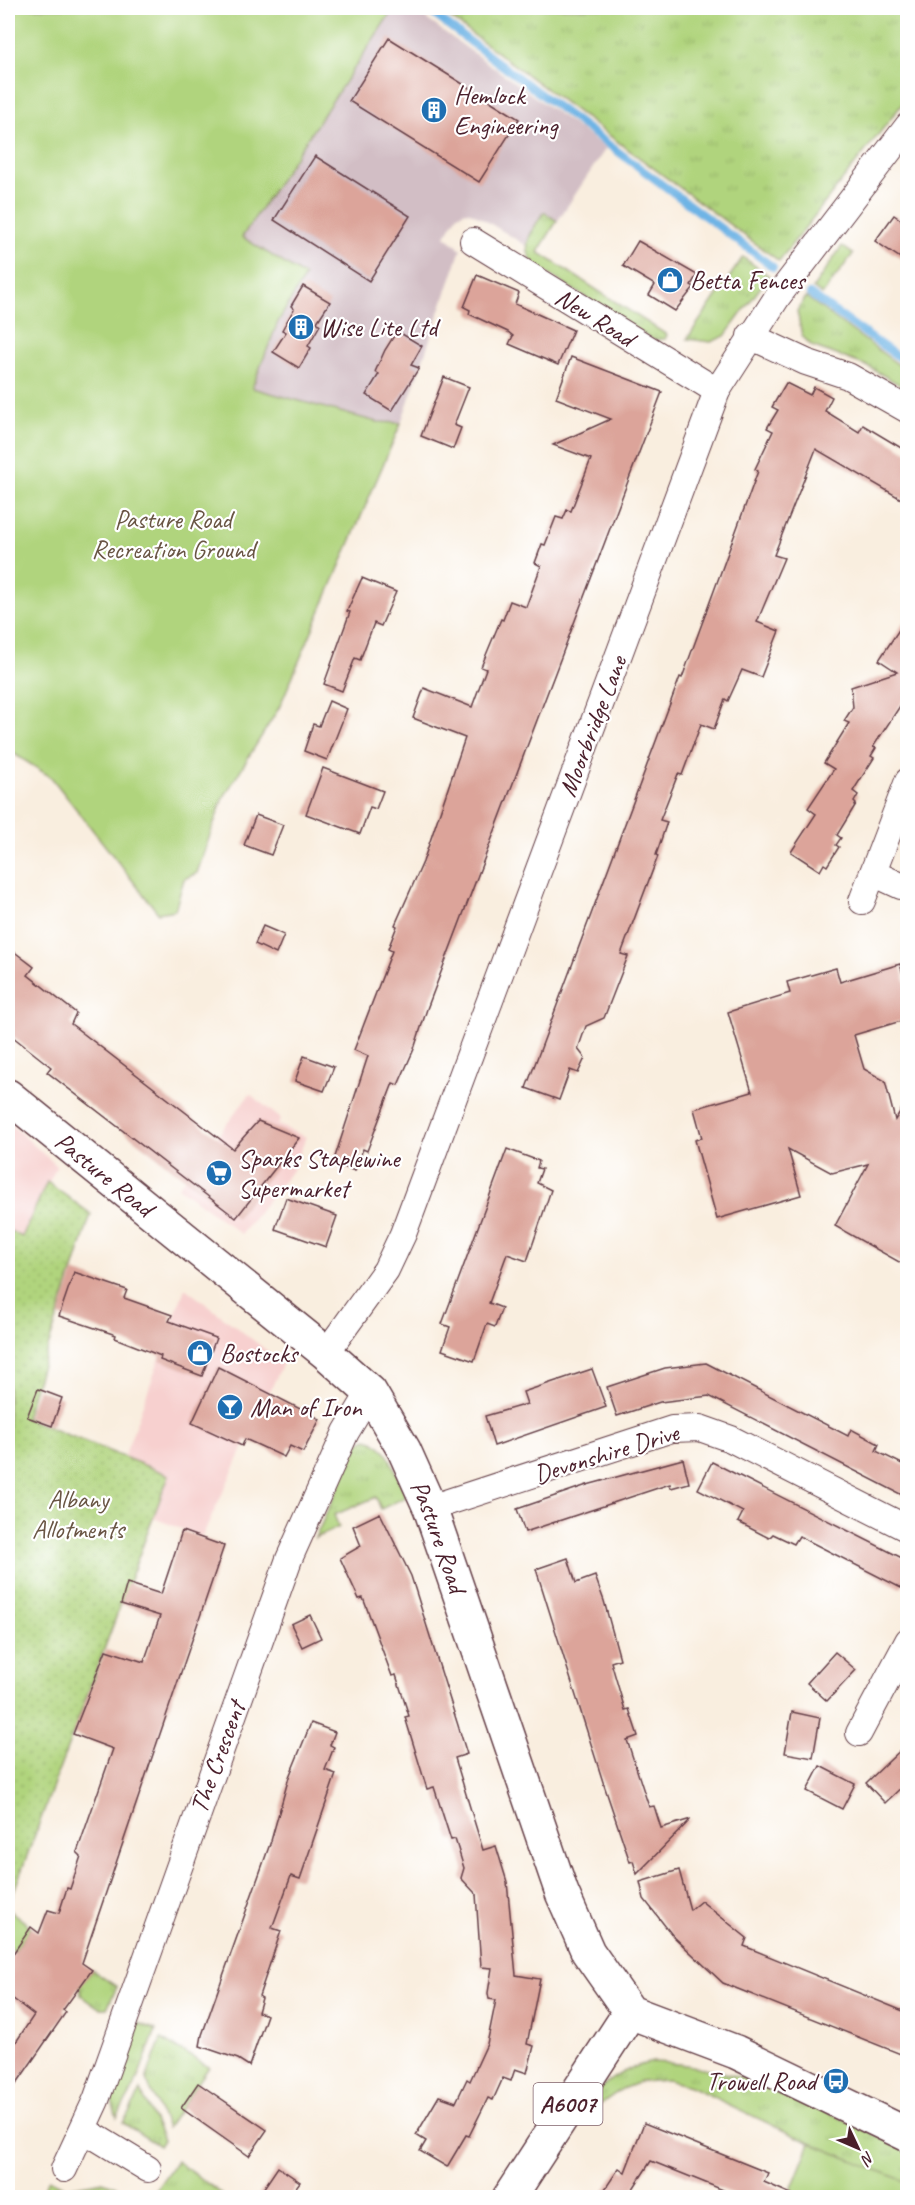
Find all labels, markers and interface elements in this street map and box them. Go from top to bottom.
place label: Hemlock Engineering [454,79,559,142]
building icon: Hemlock Engineering [419,95,449,125]
place label: Betta Fences [690,264,807,297]
shop icon: Betta Fences [655,265,685,295]
street label: New Road [549,280,644,356]
place label: Wise Lite Ltd [320,311,441,344]
building icon: Wise Lite Ltd [286,312,316,342]
park label: Pasture Road Recreation Ground [91,503,258,566]
street label: Moorbridge Lane [551,650,635,801]
street label: Pasture Road [48,1125,163,1226]
place label: Sparks Staplewine Supermarket [238,1142,402,1205]
supermarket icon: Sparks Staplewine Supermarket [204,1158,234,1188]
place label: Bostocks [220,1337,300,1370]
shop icon: Bostocks [185,1338,215,1368]
place label: Man of Iron [250,1391,363,1424]
bar icon: Man of Iron [215,1392,245,1422]
street label: Devonshire Drive [530,1415,684,1491]
street label: Pasture Road [403,1475,475,1600]
park label: Albany Allotments [32,1483,126,1546]
street label: The Crescent [182,1694,254,1818]
place label: Trowell Road [706,2065,820,2098]
bus stop icon: Trowell Road [821,2066,851,2096]
road number: A6007 [534,2083,602,2125]
north arrow [828,2118,888,2178]
text: N [855,2147,879,2170]

